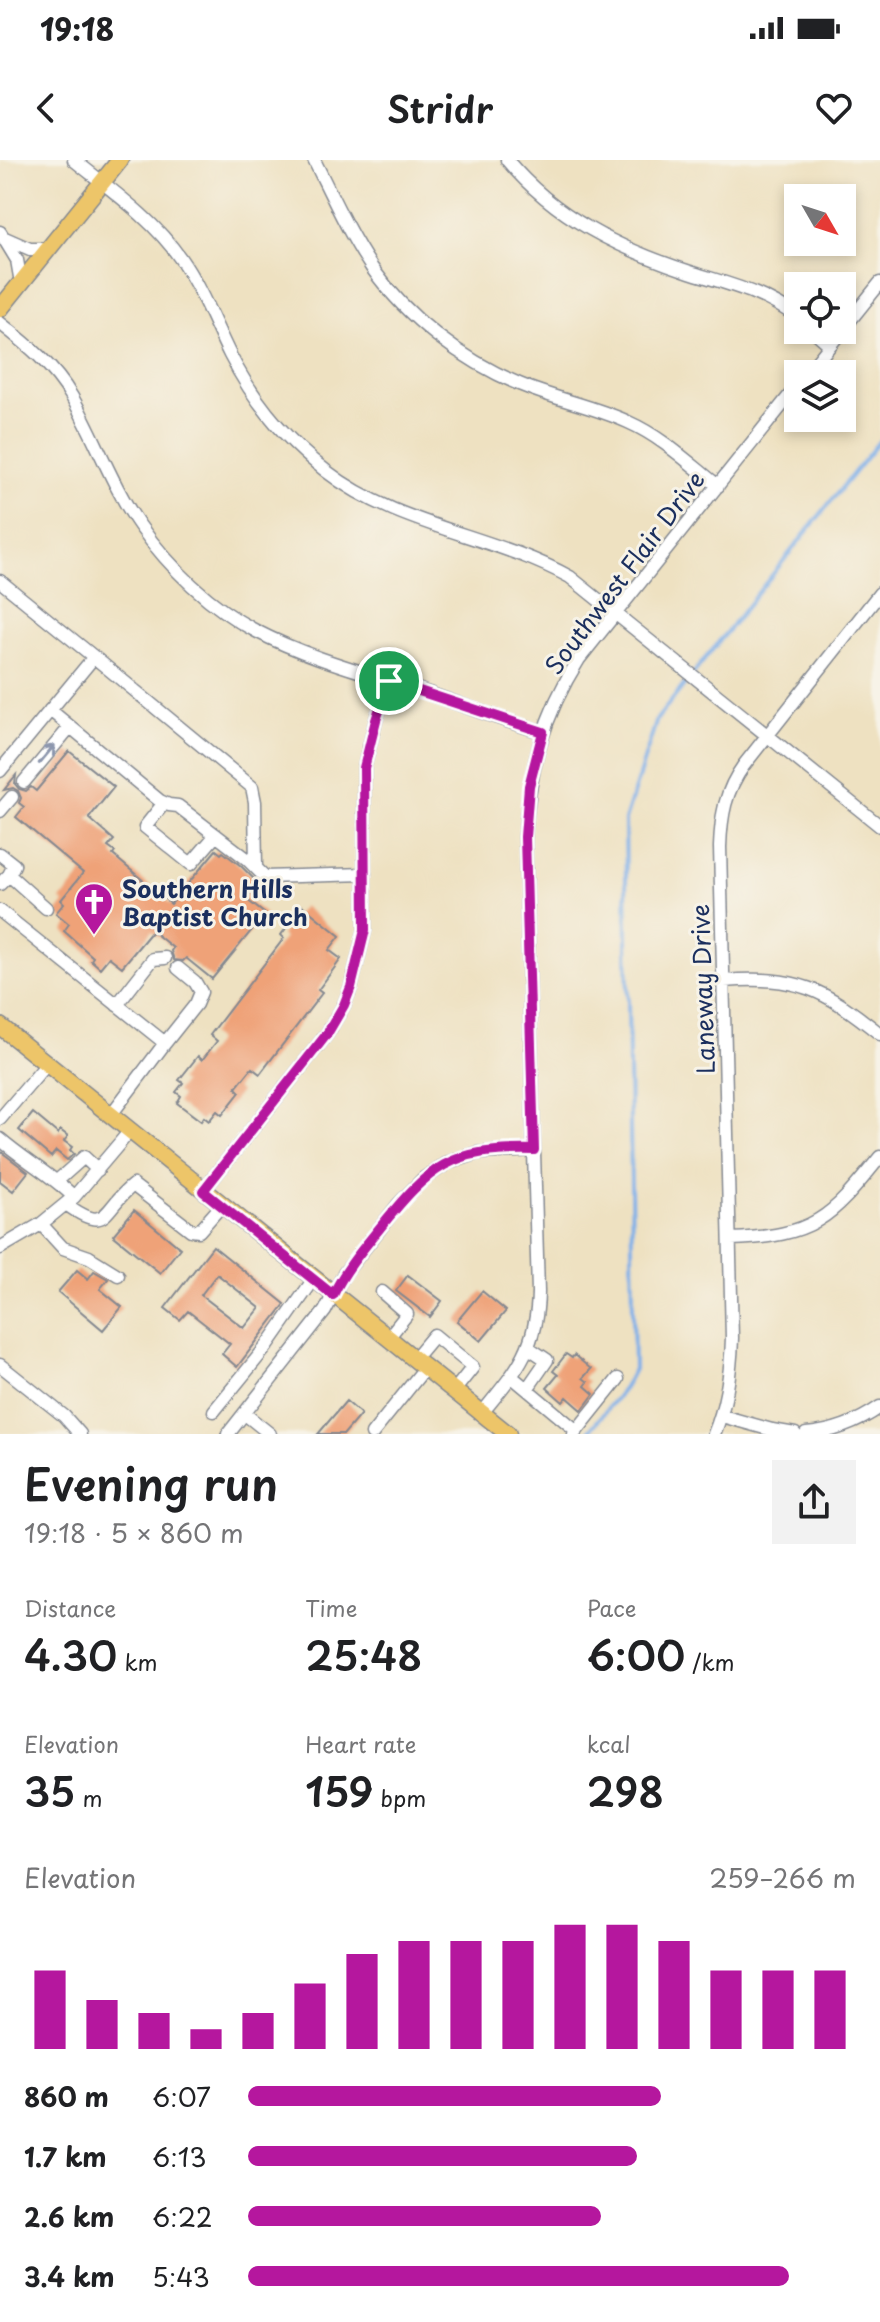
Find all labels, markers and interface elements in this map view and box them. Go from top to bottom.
text: 19:18 [40,6,114,51]
text: Stridr [387,81,493,135]
icon: back [24,86,68,130]
icon: heart [812,86,856,130]
north arrow [784,184,856,256]
map controls [784,184,856,432]
button: locate [784,272,856,344]
button: layers [784,360,856,432]
street label: Southwest Flair Drive [535,463,713,681]
pin [355,647,423,715]
icon: arrive [367,659,411,703]
one-way arrow [38,745,56,765]
place label: Southern Hills Baptist Church [122,870,308,934]
church icon: Southern Hills Baptist Church [73,881,115,936]
street label: Laneway Drive [681,903,723,1075]
text: Evening run [24,1450,278,1516]
button: share [772,1460,856,1544]
text: 19:18 · 5 × 860 m [24,1513,244,1552]
text: Distance [24,1591,116,1624]
text: Time [305,1591,357,1624]
text: Pace [587,1591,636,1624]
text: 4.30 [24,1624,117,1685]
text: 25:48 [305,1624,422,1685]
text: 6:00 [587,1624,685,1685]
text: km [117,1645,157,1678]
text: /km [685,1645,734,1678]
text: Elevation [24,1727,119,1760]
text: Heart rate [305,1727,416,1760]
text: kcal [587,1727,631,1760]
text: 35 [24,1760,75,1821]
text: 159 [305,1760,373,1821]
text: 298 [587,1760,664,1821]
text: m [75,1781,103,1814]
text: bpm [373,1781,426,1814]
text: Elevation [24,1858,136,1897]
text: 259–266 m [709,1858,856,1897]
text: 860 m [24,2077,109,2116]
text: 6:07 [152,2077,211,2116]
text: 1.7 km [24,2137,107,2176]
text: 6:13 [152,2137,207,2176]
text: 2.6 km [24,2197,114,2236]
text: 6:22 [152,2197,213,2236]
text: 3.4 km [24,2257,115,2296]
text: 5:43 [152,2257,210,2296]

